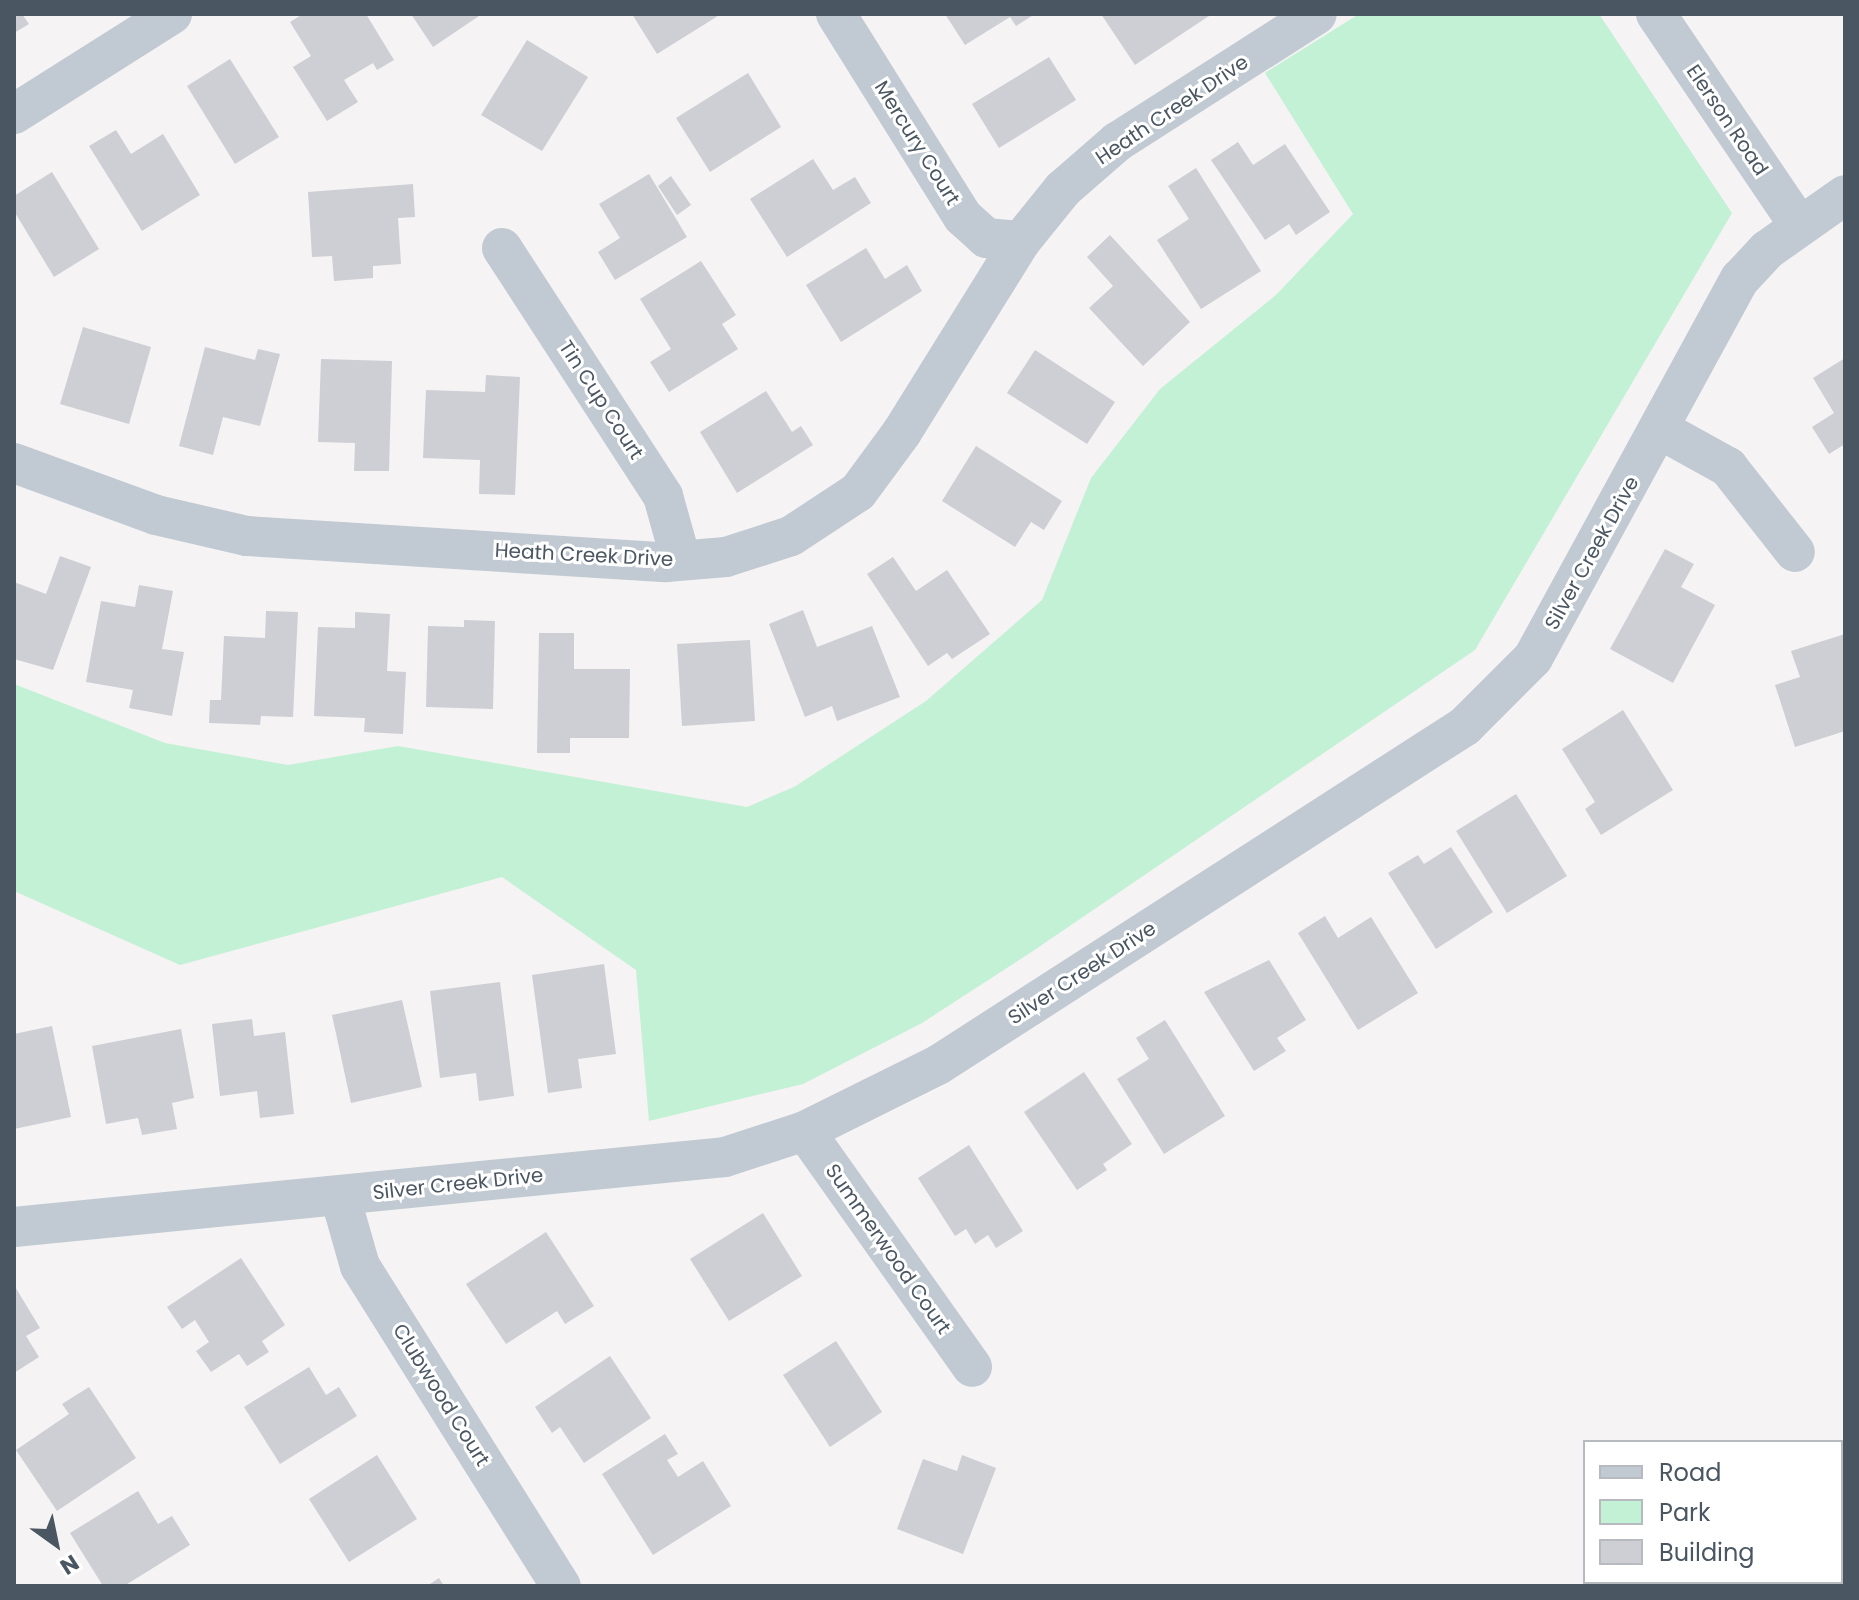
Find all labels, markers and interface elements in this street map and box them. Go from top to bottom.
street label: Heath Creek Drive [1091,50,1253,170]
street label: Elerson Road [1681,60,1773,180]
street label: Mercury Court [869,76,965,210]
street label: Tin Cup Court [554,336,648,464]
street label: Silver Creek Drive [1540,472,1644,634]
street label: Heath Creek Drive [494,538,674,572]
street label: Silver Creek Drive [1004,916,1160,1030]
street label: Summerwood Court [820,1159,956,1339]
street label: Silver Creek Drive [371,1163,545,1205]
street label: Clubwood Court [388,1319,494,1471]
legend [1583,1440,1843,1584]
text: Road [1659,1456,1721,1489]
text: Park [1659,1496,1710,1529]
north arrow [16,1504,96,1584]
text: Building [1659,1536,1755,1569]
text: N [54,1547,85,1582]

